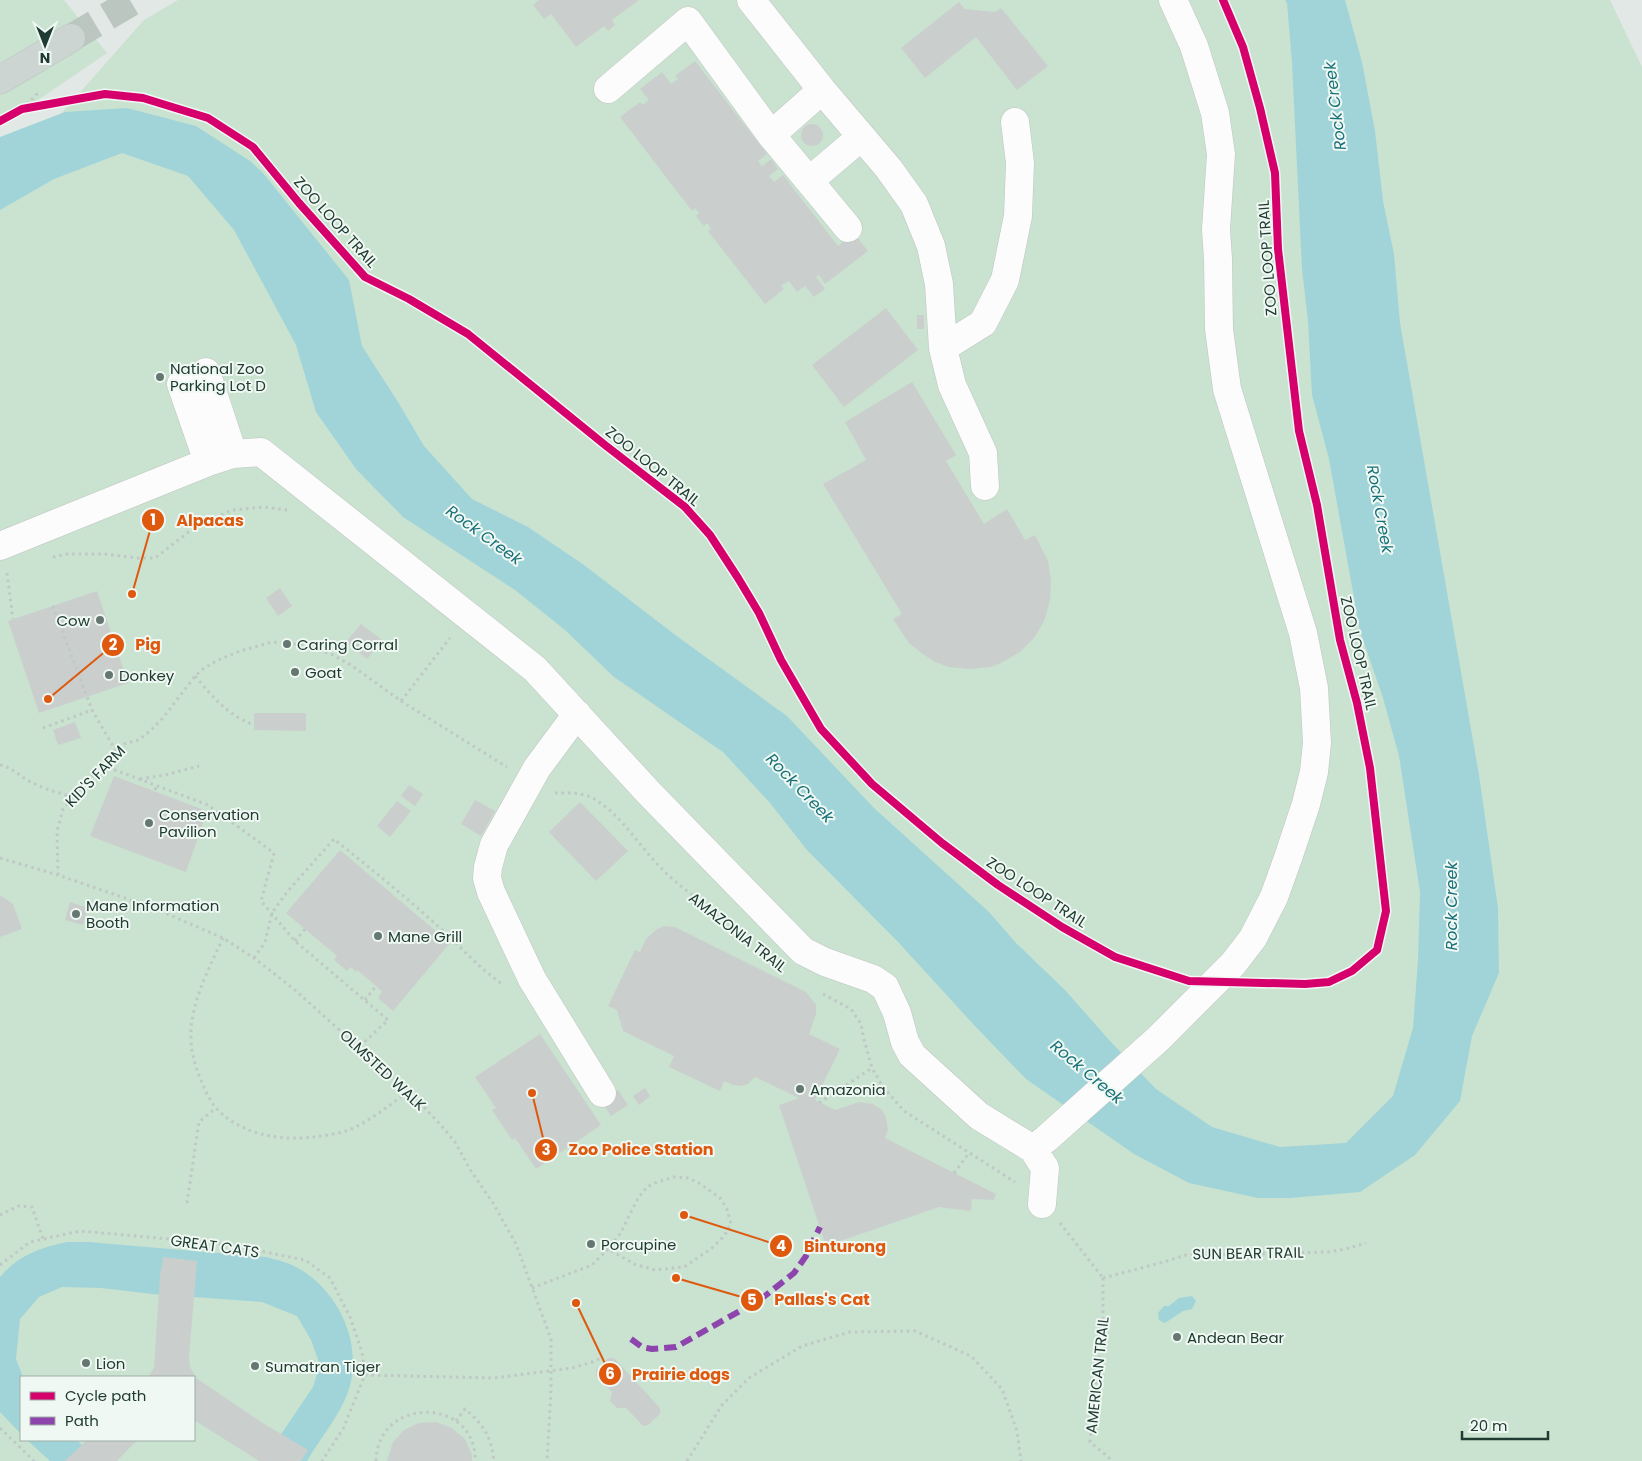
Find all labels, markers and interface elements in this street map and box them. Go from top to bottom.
north arrow [20,20,70,70]
text: N [40,48,50,68]
water label: Rock Creek [1318,60,1352,152]
street label: ZOO LOOP TRAIL [289,172,383,273]
street label: ZOO LOOP TRAIL [1252,199,1282,317]
place label: National Zoo Parking Lot D [170,358,266,396]
marker: National Zoo Parking Lot D [154,371,166,383]
street label: ZOO LOOP TRAIL [601,421,705,511]
water label: Rock Creek [1361,463,1399,556]
water label: Rock Creek [441,500,527,571]
callout: Alpacas [141,504,254,535]
text: 1 [150,509,156,530]
text: Alpacas [176,509,244,532]
street label: ZOO LOOP TRAIL [1336,594,1382,712]
place label: Cow [57,610,91,631]
marker: Cow [94,614,106,626]
callout: Pig [100,629,171,660]
text: Pig [135,633,161,656]
text: 2 [109,634,118,655]
place label: Caring Corral [297,634,398,655]
marker: Caring Corral [281,638,293,650]
place label: Goat [305,662,342,683]
place label: Donkey [119,665,175,686]
marker: Goat [289,666,301,678]
marker: Donkey [103,669,115,681]
street label: KID'S FARM [60,741,130,811]
water label: Rock Creek [761,748,840,829]
place label: Conservation Pavilion [159,804,259,842]
marker: Conservation Pavilion [143,817,155,829]
street label: ZOO LOOP TRAIL [983,852,1092,933]
water label: Rock Creek [1440,861,1463,951]
street label: AMAZONIA TRAIL [685,887,792,977]
place label: Mane Information Booth [86,895,219,933]
marker: Mane Information Booth [70,908,82,920]
place label: Mane Grill [388,926,462,947]
marker: Mane Grill [372,930,384,942]
street label: OLMSTED WALK [335,1025,431,1115]
water label: Rock Creek [1045,1035,1129,1110]
place label: Amazonia [810,1079,886,1100]
marker: Amazonia [794,1083,806,1095]
callout: Zoo Police Station [533,1134,724,1165]
text: Zoo Police Station [568,1138,714,1161]
text: 3 [541,1139,551,1160]
street label: GREAT CATS [169,1229,261,1263]
callout: Binturong [769,1231,896,1262]
place label: Porcupine [601,1234,676,1255]
text: 4 [776,1235,786,1256]
text: Binturong [804,1235,886,1258]
marker: Porcupine [585,1238,597,1250]
street label: SUN BEAR TRAIL [1192,1242,1304,1264]
callout: Pallas's Cat [739,1284,880,1315]
text: Pallas's Cat [774,1288,870,1311]
text: 5 [747,1289,757,1310]
street label: AMERICAN TRAIL [1080,1315,1114,1434]
place label: Andean Bear [1187,1327,1285,1348]
marker: Andean Bear [1171,1331,1183,1343]
place label: Lion [96,1353,125,1374]
place label: Sumatran Tiger [265,1356,381,1377]
marker: Lion [80,1357,92,1369]
callout: Prairie dogs [597,1358,740,1389]
marker: Sumatran Tiger [249,1360,261,1372]
text: 6 [605,1363,615,1384]
text: Prairie dogs [632,1363,730,1386]
legend [20,1376,195,1441]
text: Cycle path [65,1385,146,1406]
scale bar [1462,1408,1548,1440]
text: Path [65,1410,99,1431]
text: 20 m [1470,1415,1508,1436]

